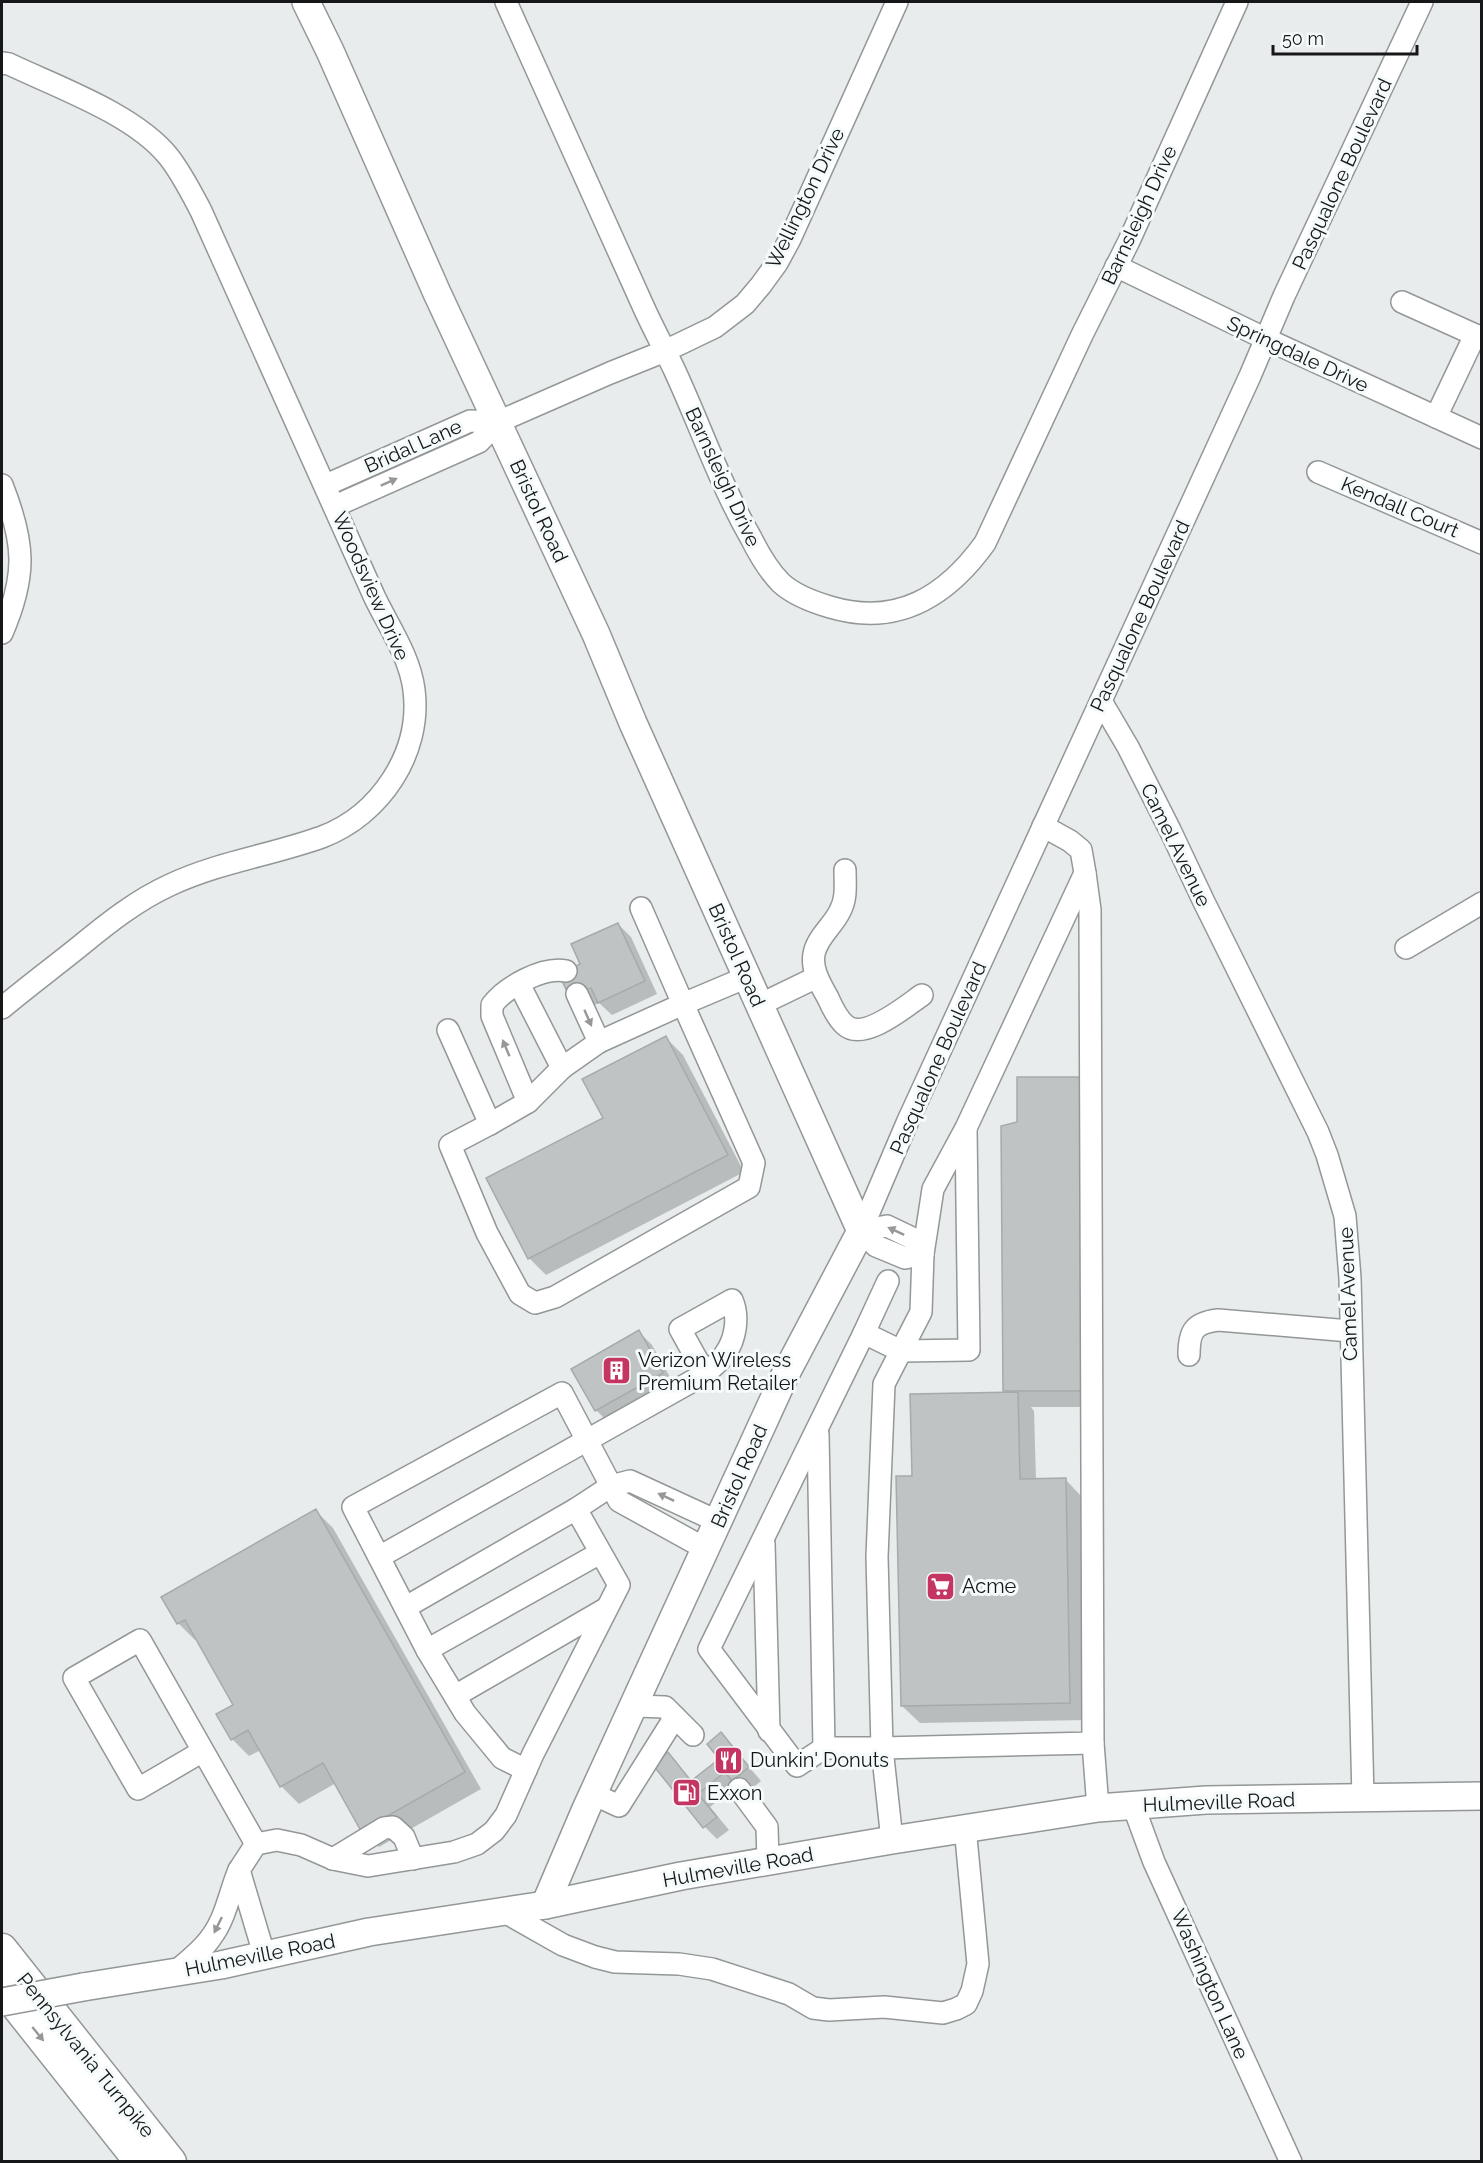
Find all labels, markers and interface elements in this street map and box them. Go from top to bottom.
scale bar [1273,18,1417,56]
text: 50 m [1282,28,1324,49]
street label: Pasqualone Boulevard [1287,75,1397,273]
street label: Wellington Drive [761,124,850,272]
street label: Barnsleigh Drive [1096,141,1182,288]
street label: Springdale Drive [1223,311,1373,397]
street label: Barnsleigh Drive [680,404,766,551]
street label: Bridal Lane [361,414,466,478]
street label: Bristol Road [505,456,573,566]
street label: Kendall Court [1338,471,1463,543]
one-way arrow [380,478,397,487]
street label: Woodsview Drive [327,508,415,664]
street label: Pasqualone Boulevard [1085,517,1195,715]
street label: Camel Avenue [1136,779,1216,911]
street label: Bristol Road [704,900,770,1010]
street label: Pasqualone Boulevard [885,958,991,1158]
one-way arrow [584,1009,593,1026]
one-way arrow [501,1039,510,1056]
one-way arrow [888,1226,905,1235]
street label: Camel Avenue [1334,1226,1362,1361]
place label: Verizon Wireless Premium Retailer [638,1348,798,1395]
building icon: Verizon Wireless Premium Retailer [601,1355,633,1387]
street label: Bristol Road [706,1421,772,1531]
one-way arrow [657,1493,674,1502]
supermarket icon: Acme [925,1570,957,1602]
place label: Acme [962,1574,1017,1598]
restaurant icon: Dunkin' Donuts [713,1744,745,1776]
place label: Dunkin' Donuts [750,1748,889,1772]
fuel station icon: Exxon [670,1777,702,1809]
place label: Exxon [707,1781,762,1805]
street label: Hulmeville Road [1142,1787,1296,1817]
street label: Hulmeville Road [661,1842,815,1892]
street label: Washington Lane [1166,1905,1254,2063]
one-way arrow [213,1916,223,1933]
street label: Hulmeville Road [183,1929,337,1981]
street label: Pennsylvania Turnpike [12,1968,160,2142]
one-way arrow [31,2026,43,2041]

